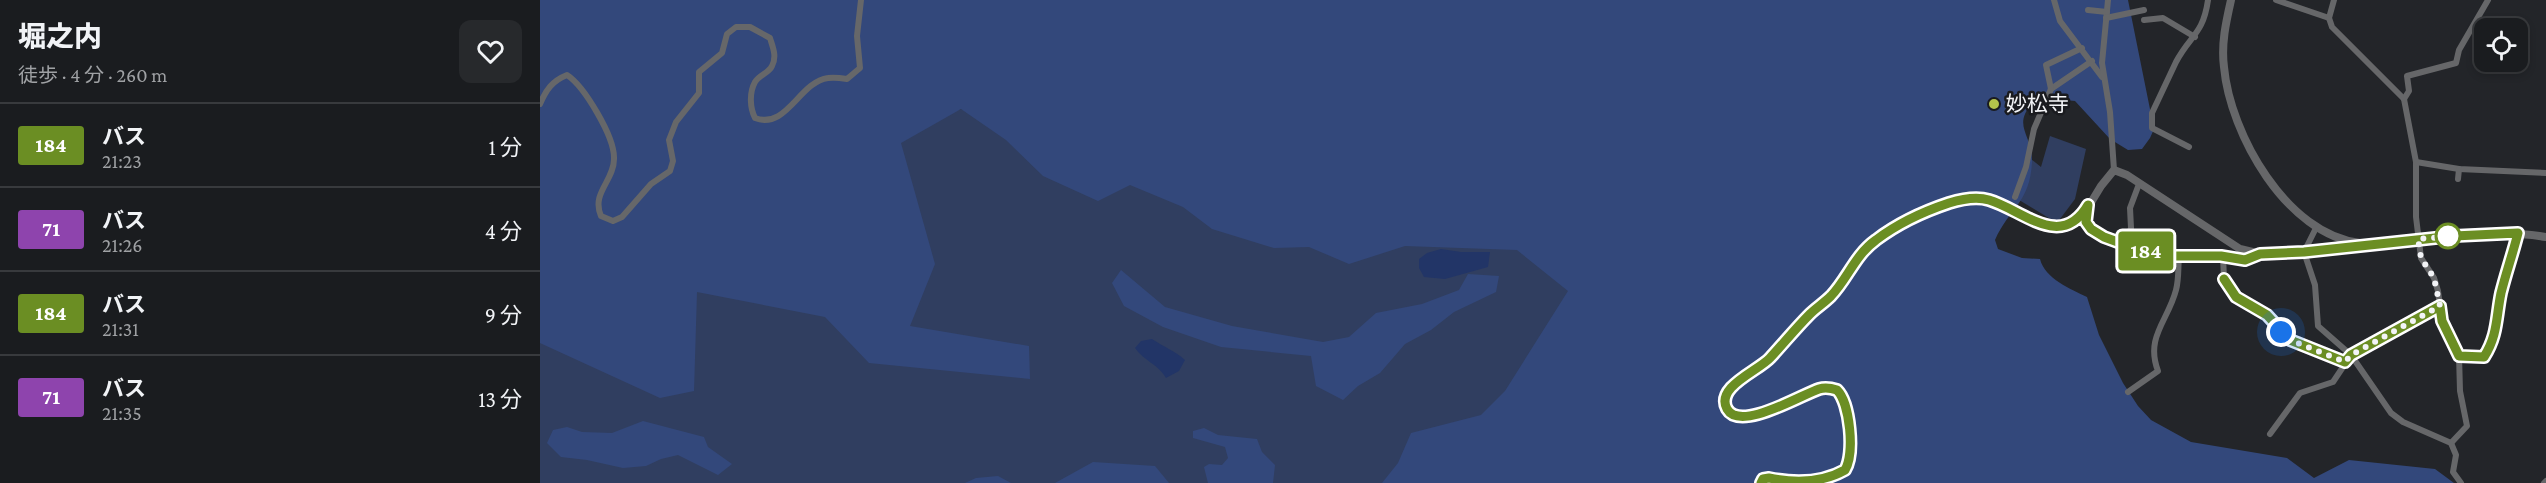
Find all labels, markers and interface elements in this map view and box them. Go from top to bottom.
map controls [2474,18,2528,72]
button: locate [2474,18,2528,72]
button: heart [459,20,522,83]
text: 堀之内 [18,21,102,52]
text: 徒歩 · 4 分 · 260 m [18,64,167,86]
place label: 妙松寺 [2006,92,2069,116]
marker: 妙松寺 [1987,97,2001,111]
text: バス [102,124,146,149]
text: 184 [35,133,67,157]
text: 1 分 [489,135,522,160]
text: 21:23 [102,150,142,172]
text: バス [102,208,146,233]
text: 71 [42,217,60,241]
text: 4 分 [485,219,522,244]
unlabelled marker [2435,223,2461,249]
line badge: 184 [2112,232,2180,270]
text: 21:26 [102,234,142,256]
text: 184 [2130,239,2162,263]
text: バス [102,292,146,317]
text: 184 [35,301,67,325]
text: 9 分 [485,303,522,328]
your location [2266,317,2296,347]
text: 21:31 [102,318,139,340]
text: バス [102,376,146,401]
text: 71 [42,385,60,409]
text: 13 分 [478,387,522,412]
text: 21:35 [102,402,142,424]

